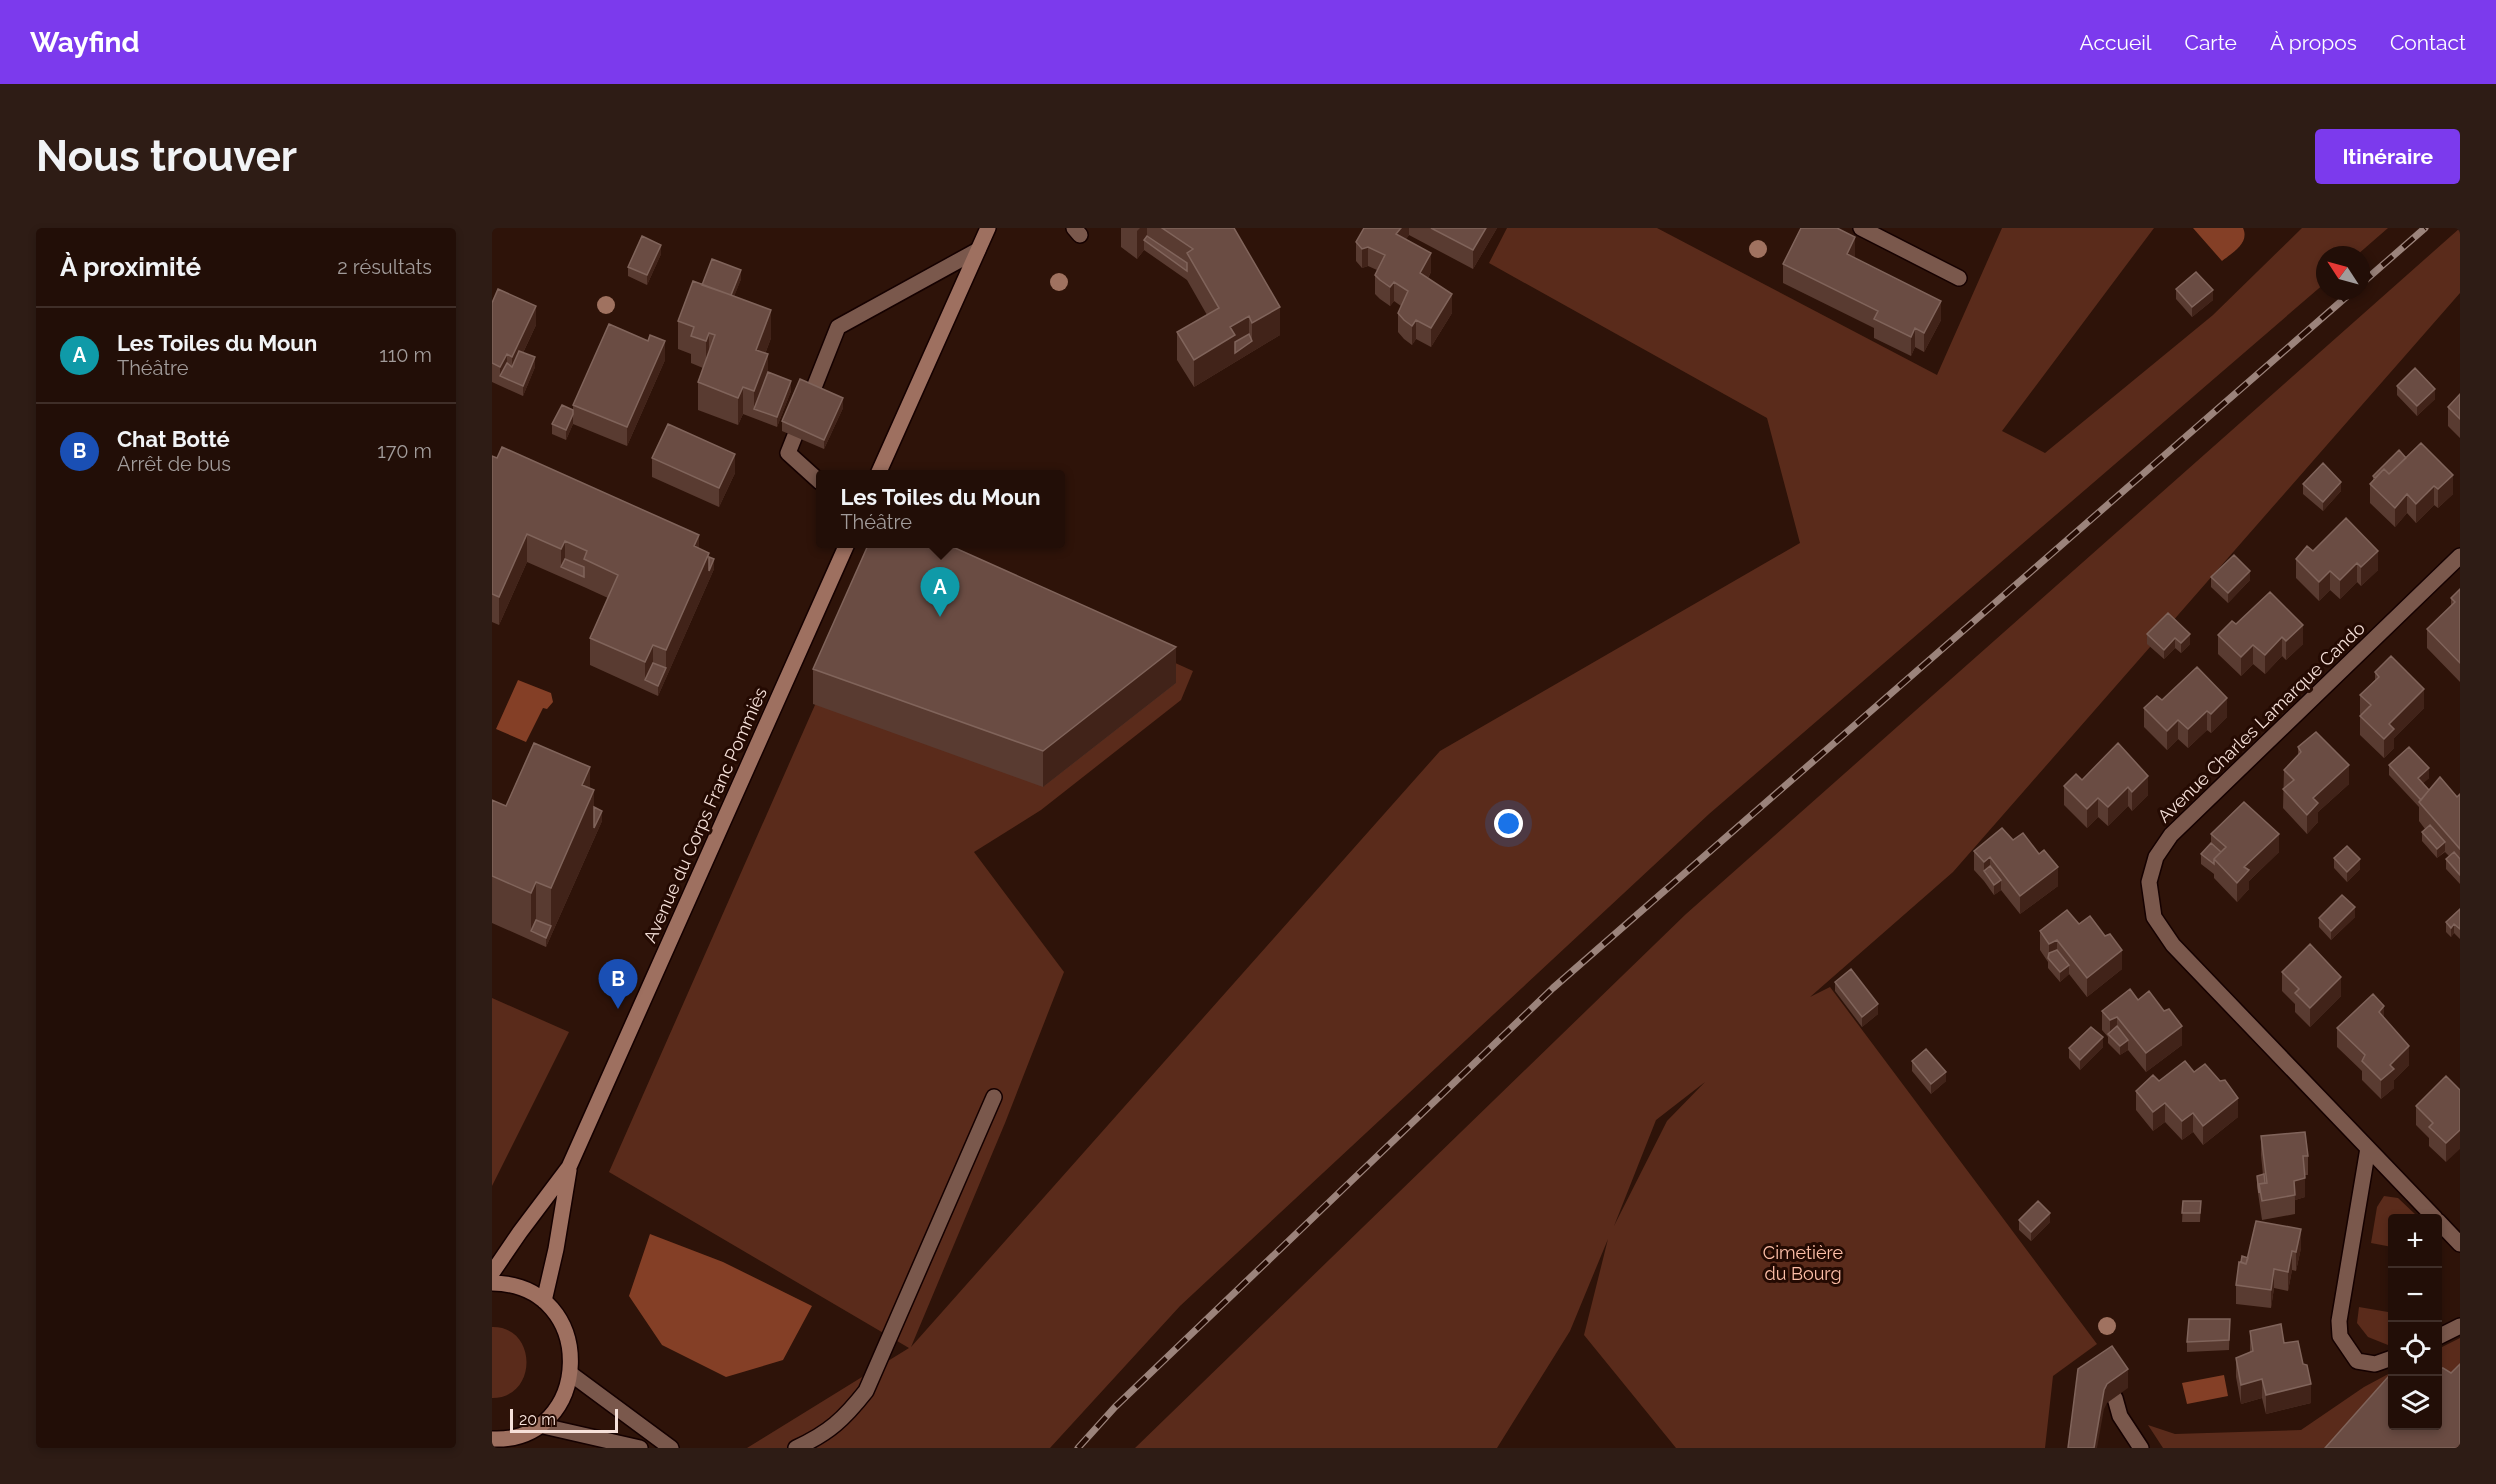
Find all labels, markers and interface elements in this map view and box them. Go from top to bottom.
text: Wayfind [30,26,140,59]
text: Accueil [2080,30,2152,55]
text: Carte [2185,30,2237,55]
text: À propos [2270,30,2357,55]
text: Contact [2390,30,2466,55]
button: Itinéraire [2315,129,2460,184]
text: Nous trouver [36,132,297,181]
north arrow [2316,246,2370,300]
text: À proximité [60,252,201,282]
text: 2 résultats [337,255,432,279]
text: Les Toiles du Moun [117,330,317,356]
text: A [73,343,86,367]
text: 110 m [379,343,432,367]
text: Théâtre [117,356,189,380]
text: Chat Botté [117,426,230,452]
text: B [73,439,86,463]
text: 170 m [377,439,432,463]
text: Arrêt de bus [117,452,231,476]
popup [816,470,1065,548]
text: Les Toiles du Moun [840,484,1041,510]
text: Théâtre [840,510,912,534]
pin: A [920,568,960,617]
street label: Avenue Charles Lamarque Cando [2153,617,2369,827]
street label: Avenue du Corps Franc Pommiès [639,684,771,946]
your location [1494,809,1523,838]
pin: B [598,960,638,1009]
map controls [2388,1214,2442,1430]
button: + [2388,1214,2442,1268]
park label: Cimetière du Bourg [1763,1242,1844,1284]
button: − [2388,1268,2442,1322]
button: locate [2388,1322,2442,1376]
button: layers [2388,1376,2442,1430]
scale bar [510,1406,618,1434]
text: 20 m [519,1410,556,1429]

